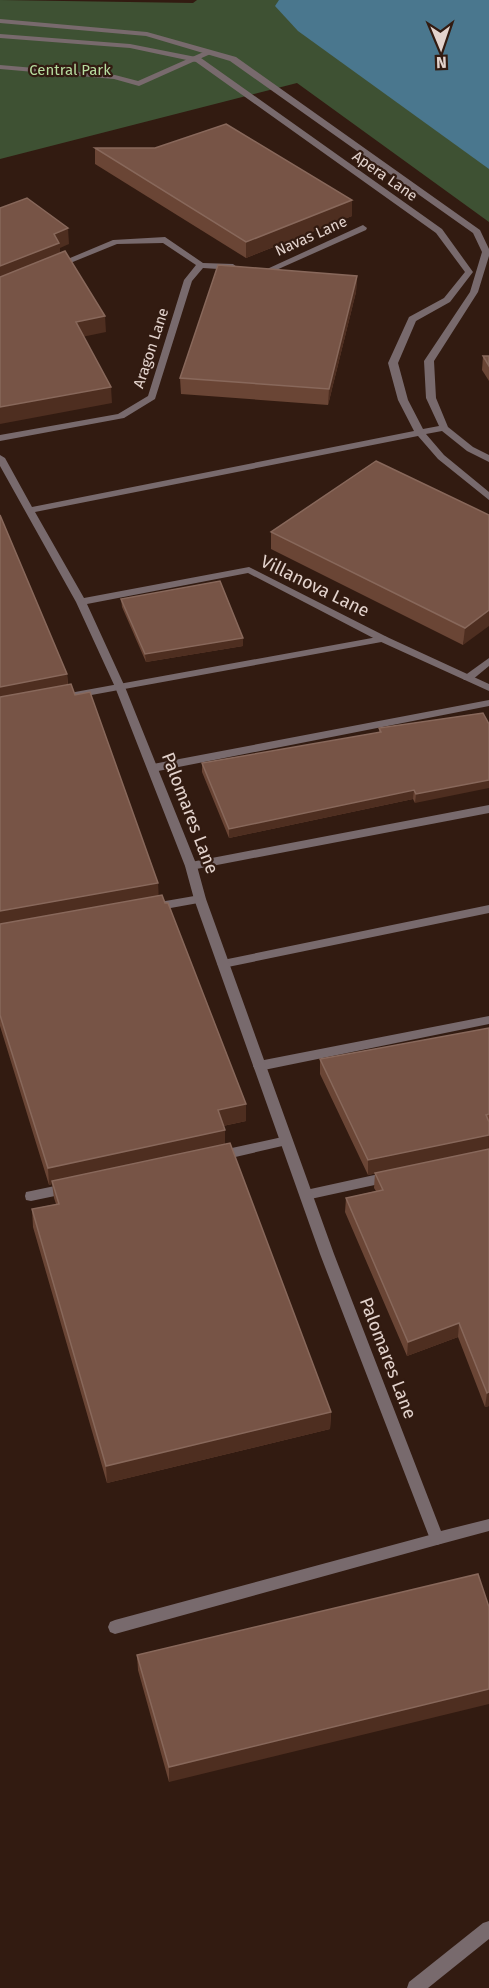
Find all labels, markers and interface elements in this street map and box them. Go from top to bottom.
north arrow [411,18,471,78]
text: N [436,53,447,72]
park label: Central Park [29,61,111,79]
street label: Apera Lane [349,147,421,205]
street label: Navas Lane [272,212,350,260]
street label: Aragon Lane [130,306,172,390]
street label: Villanova Lane [257,550,373,622]
street label: Palomares Lane [157,749,223,877]
street label: Palomares Lane [355,1294,421,1422]

